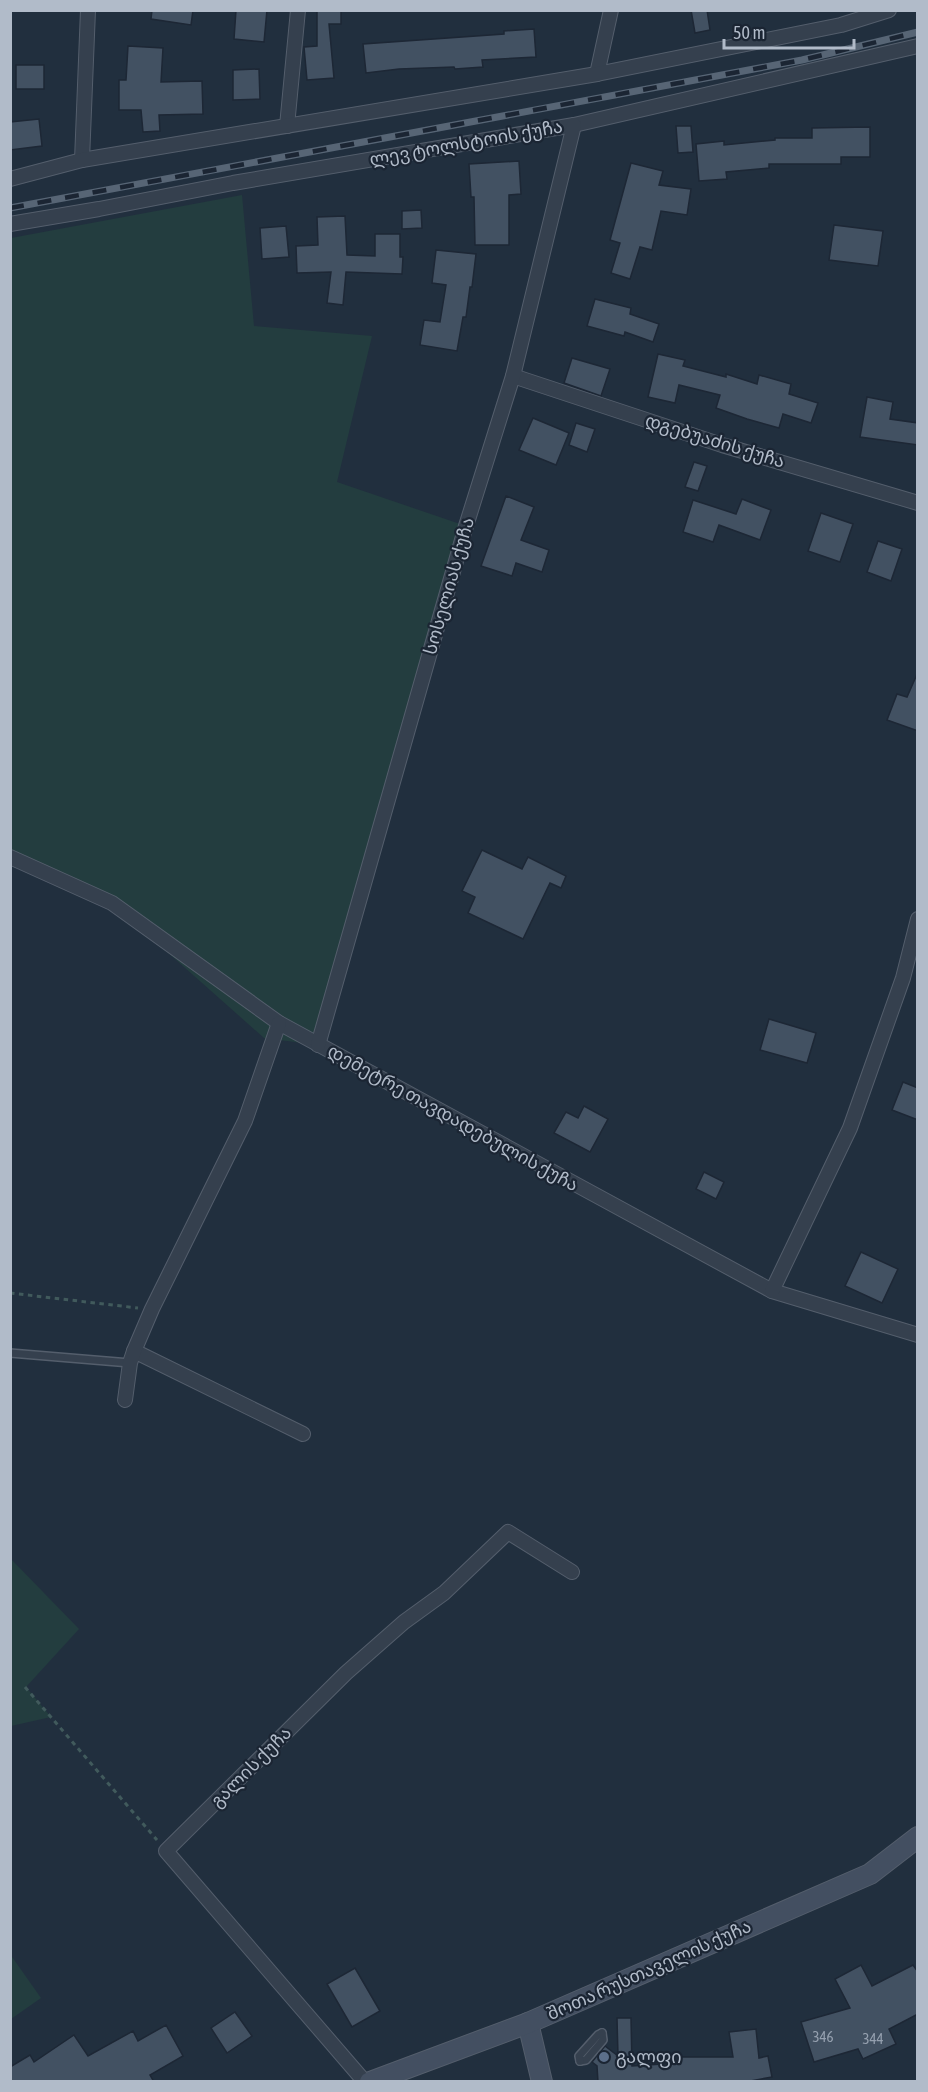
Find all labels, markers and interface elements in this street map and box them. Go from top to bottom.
scale bar [724,12,854,50]
text: 50 m [733,22,765,43]
street label: ლევ ტოლსტოის ქუჩა [368,115,564,171]
street label: დგებუაძის ქუჩა [642,409,788,473]
street label: სოსელიას ქუჩა [419,515,479,657]
street label: დემეტრე თავდადებულის ქუჩა [324,1040,582,1196]
street label: გალის ქუჩა [206,1722,296,1812]
street label: შოთა რუსთაველის ქუჩა [544,1915,754,2025]
house number: 346 [812,2028,834,2045]
house number: 344 [862,2030,884,2047]
place label: გალფი [616,2046,682,2068]
marker: გალფი [597,2050,611,2064]

